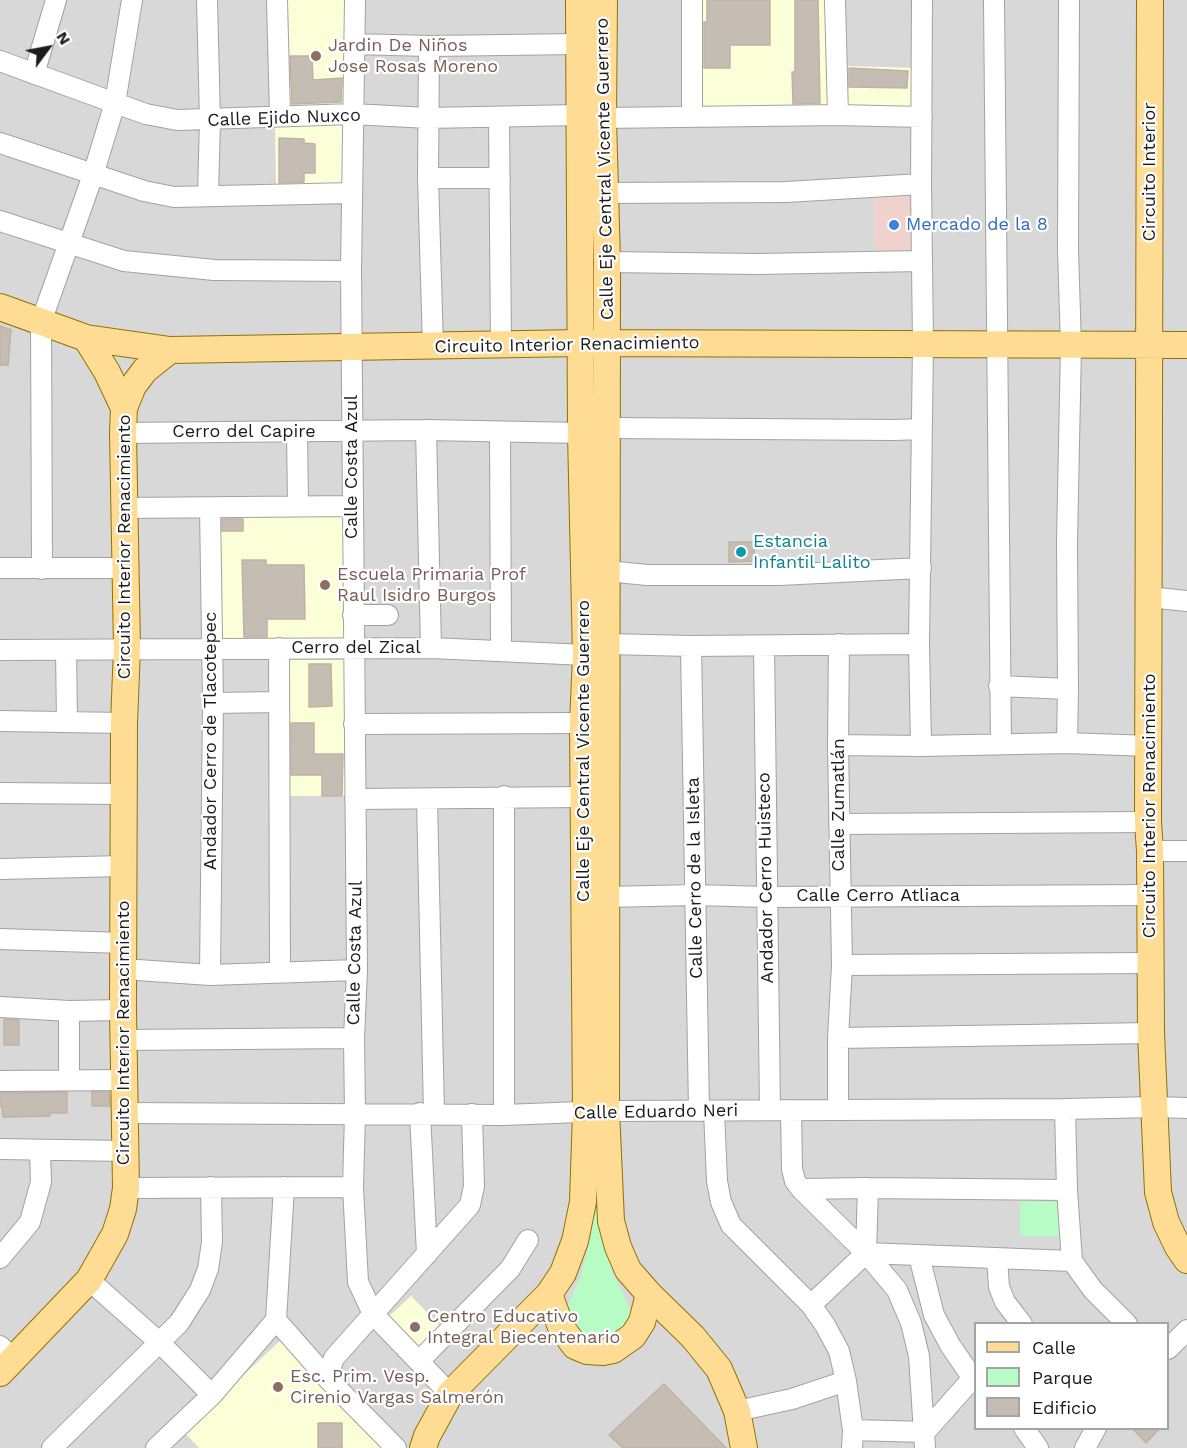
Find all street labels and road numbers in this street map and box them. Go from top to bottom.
street label: Calle Eje Central Vicente Guerrero [592,18,618,320]
street label: Circuito Interior [1139,102,1161,242]
street label: Calle Ejido Nuxco [207,105,361,131]
street label: Circuito Interior Renacimiento [434,332,700,358]
street label: Calle Costa Azul [341,395,363,539]
street label: Circuito Interior Renacimiento [114,414,136,680]
street label: Cerro del Capire [172,421,316,443]
street label: Calle Eje Central Vicente Guerrero [573,600,595,902]
street label: Andador Cerro de Tlacotepec [200,612,222,870]
street label: Cerro del Zical [291,637,421,659]
street label: Circuito Interior Renacimiento [1139,673,1161,939]
street label: Calle Zumatlán [828,738,850,872]
street label: Andador Cerro Huisteco [753,772,779,984]
street label: Calle Cerro de la Isleta [682,777,708,979]
street label: Calle Costa Azul [343,880,367,1026]
street label: Calle Cerro Atliaca [796,885,960,907]
street label: Circuito Interior Renacimiento [113,900,135,1166]
street label: Calle Eduardo Neri [573,1100,739,1124]

